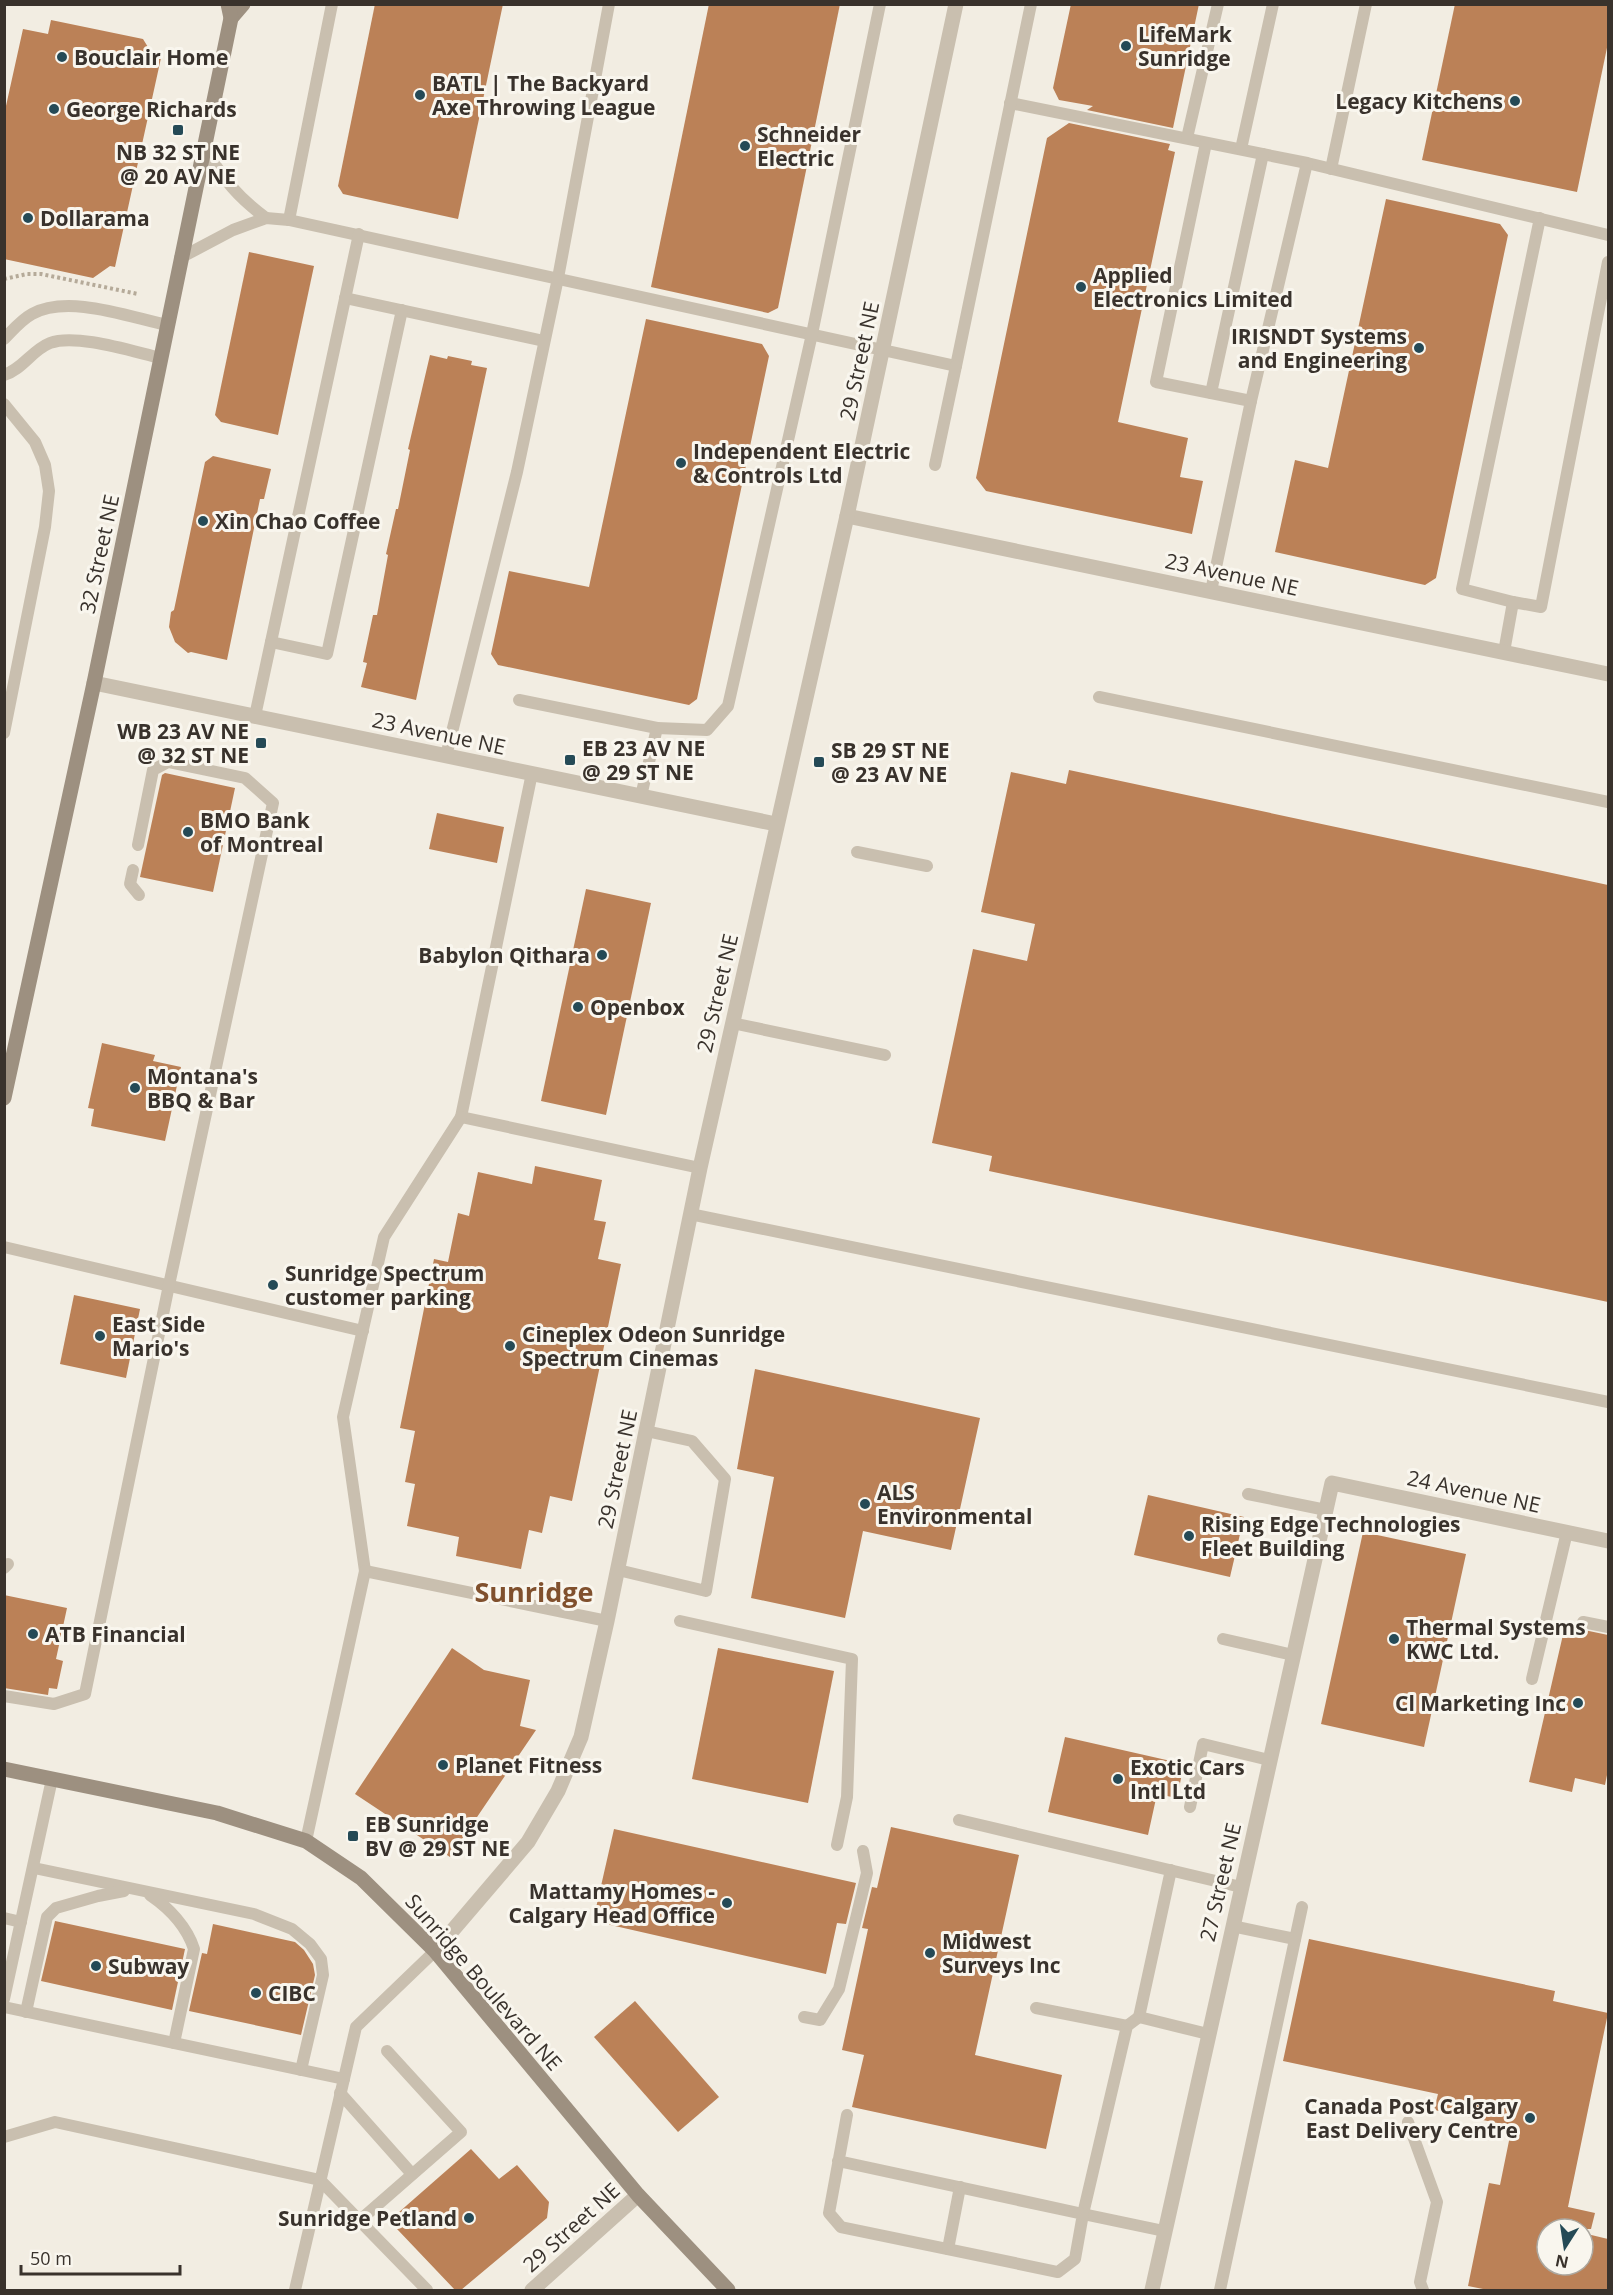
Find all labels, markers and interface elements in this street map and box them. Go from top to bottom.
place label: LifeMark Sunridge [1138,20,1233,72]
marker: LifeMark Sunridge [1119,39,1133,53]
place label: Bouclair Home [74,43,228,71]
marker: Bouclair Home [55,50,69,64]
place label: BATL | The Backyard Axe Throwing League [432,69,656,121]
place label: Legacy Kitchens [1335,87,1503,115]
marker: BATL | The Backyard Axe Throwing League [413,88,427,102]
marker: Legacy Kitchens [1508,94,1522,108]
place label: George Richards [66,95,237,123]
marker: George Richards [47,102,61,116]
place label: Schneider Electric [757,120,861,172]
marker: NB 32 ST NE @ 20 AV NE [171,123,185,137]
place label: NB 32 ST NE @ 20 AV NE [116,138,240,190]
marker: Schneider Electric [738,139,752,153]
place label: Dollarama [40,204,150,232]
marker: Dollarama [21,211,35,225]
place label: Applied Electronics Limited [1093,261,1293,313]
marker: Applied Electronics Limited [1074,280,1088,294]
street label: 29 Street NE [833,299,885,423]
place label: IRISNDT Systems and Engineering [1231,322,1407,374]
marker: IRISNDT Systems and Engineering [1412,341,1426,355]
place label: Independent Electric & Controls Ltd [693,437,910,489]
marker: Independent Electric & Controls Ltd [674,456,688,470]
street label: 32 Street NE [73,492,125,616]
place label: Xin Chao Coffee [215,507,380,535]
marker: Xin Chao Coffee [196,514,210,528]
street label: 23 Avenue NE [1163,546,1301,602]
street label: 23 Avenue NE [370,705,508,761]
place label: WB 23 AV NE @ 32 ST NE [117,717,249,769]
place label: EB 23 AV NE @ 29 ST NE [582,734,705,786]
marker: WB 23 AV NE @ 32 ST NE [254,736,268,750]
place label: SB 29 ST NE @ 23 AV NE [831,736,950,788]
marker: EB 23 AV NE @ 29 ST NE [563,753,577,767]
marker: SB 29 ST NE @ 23 AV NE [812,755,826,769]
place label: BMO Bank of Montreal [200,806,323,858]
marker: BMO Bank of Montreal [181,825,195,839]
street label: 29 Street NE [690,931,744,1055]
place label: Babylon Qithara [418,941,590,969]
marker: Babylon Qithara [595,948,609,962]
place label: Openbox [590,993,686,1021]
marker: Openbox [571,1000,585,1014]
place label: Montana's BBQ & Bar [147,1062,258,1114]
marker: Montana's BBQ & Bar [128,1081,142,1095]
place label: Sunridge Spectrum customer parking [285,1259,484,1311]
marker: Sunridge Spectrum customer parking [266,1278,280,1292]
place label: East Side Mario's [112,1310,205,1362]
place label: Cineplex Odeon Sunridge Spectrum Cinemas [522,1320,785,1372]
marker: East Side Mario's [93,1329,107,1343]
marker: Cineplex Odeon Sunridge Spectrum Cinemas [503,1339,517,1353]
street label: 29 Street NE [591,1407,643,1531]
street label: 24 Avenue NE [1405,1463,1543,1519]
place label: ALS Environmental [877,1478,1032,1530]
marker: ALS Environmental [858,1497,872,1511]
place label: Rising Edge Technologies Fleet Building [1201,1510,1461,1562]
marker: Rising Edge Technologies Fleet Building [1182,1529,1196,1543]
district label: Sunridge [474,1573,594,1610]
place label: Thermal Systems KWC Ltd. [1406,1613,1586,1665]
place label: ATB Financial [45,1620,186,1648]
marker: ATB Financial [26,1627,40,1641]
marker: Thermal Systems KWC Ltd. [1387,1632,1401,1646]
place label: Cl Marketing Inc [1395,1689,1566,1717]
marker: Cl Marketing Inc [1571,1696,1585,1710]
place label: Planet Fitness [455,1751,602,1779]
place label: Exotic Cars Intl Ltd [1130,1753,1245,1805]
marker: Planet Fitness [436,1758,450,1772]
marker: Exotic Cars Intl Ltd [1111,1772,1125,1786]
place label: EB Sunridge BV @ 29 ST NE [365,1810,510,1862]
street label: 27 Street NE [1193,1820,1247,1944]
marker: EB Sunridge BV @ 29 ST NE [346,1829,360,1843]
place label: Mattamy Homes - Calgary Head Office [509,1877,715,1929]
street label: Sunridge Boulevard NE [400,1888,568,2076]
marker: Mattamy Homes - Calgary Head Office [720,1896,734,1910]
place label: Midwest Surveys Inc [942,1927,1061,1979]
marker: Midwest Surveys Inc [923,1946,937,1960]
place label: Subway [108,1952,189,1980]
marker: Subway [89,1959,103,1973]
place label: CIBC [268,1979,316,2007]
marker: CIBC [249,1986,263,2000]
place label: Canada Post Calgary East Delivery Centre [1304,2092,1518,2144]
marker: Canada Post Calgary East Delivery Centre [1523,2111,1537,2125]
street label: 29 Street NE [517,2176,625,2278]
place label: Sunridge Petland [278,2204,457,2232]
marker: Sunridge Petland [462,2211,476,2225]
north arrow [1535,2217,1595,2277]
scale bar [21,2238,180,2276]
text: 50 m [30,2246,72,2270]
text: N [1553,2250,1571,2274]

